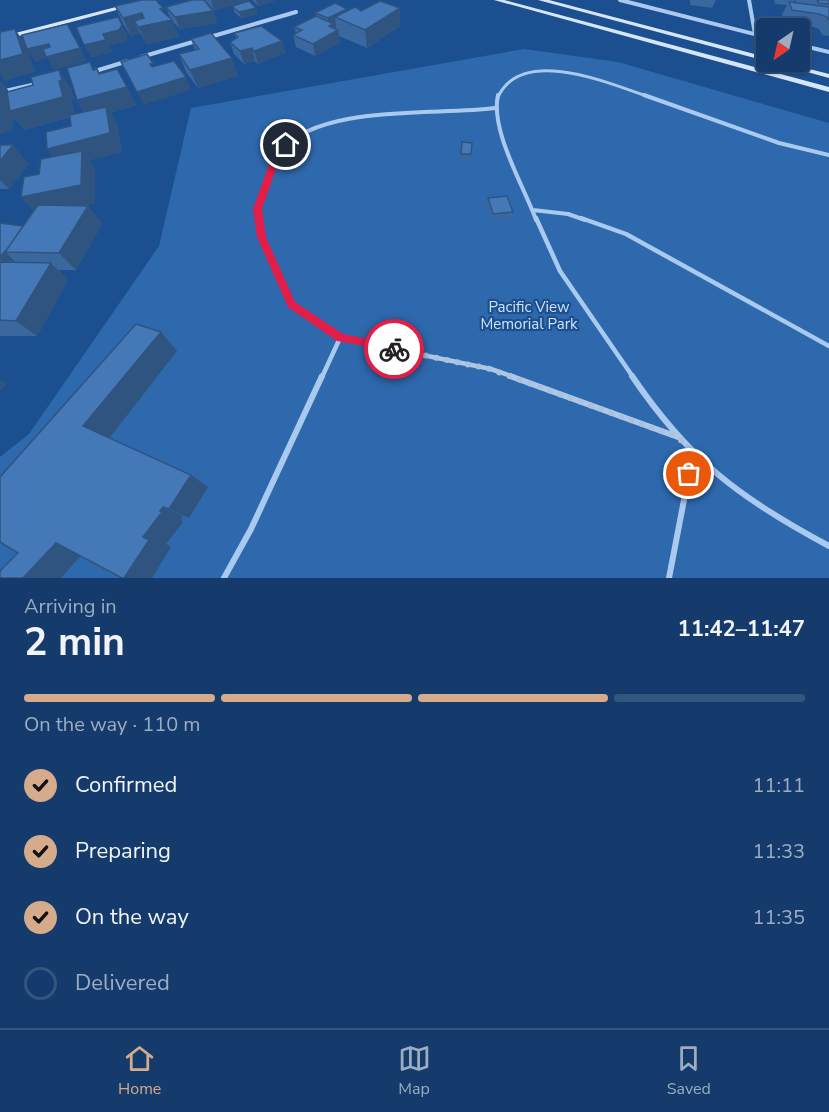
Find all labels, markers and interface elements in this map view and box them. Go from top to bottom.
north arrow [756,18,810,72]
map controls [756,18,810,72]
pin [260,119,311,170]
icon: home [269,128,302,161]
park label: Pacific View Memorial Park [480,297,578,334]
courier [364,319,424,379]
icon: bike [378,333,411,366]
pin [663,448,714,499]
icon: bag [672,457,705,490]
text: Arriving in [24,593,117,620]
text: 11:42–11:47 [677,614,805,644]
text: 2 min [24,616,125,669]
text: On the way · 110 m [24,711,200,738]
icon: check [24,769,57,802]
text: Confirmed [75,770,177,800]
text: 11:11 [752,772,805,799]
icon: check [24,835,57,868]
text: Preparing [75,836,171,866]
text: 11:33 [752,838,805,865]
icon: check [24,901,57,934]
text: On the way [75,902,189,932]
text: 11:35 [752,904,805,931]
text: Delivered [75,968,170,998]
tab: Home [118,1042,161,1100]
tab: Map [398,1042,431,1100]
tab: Saved [667,1042,711,1100]

